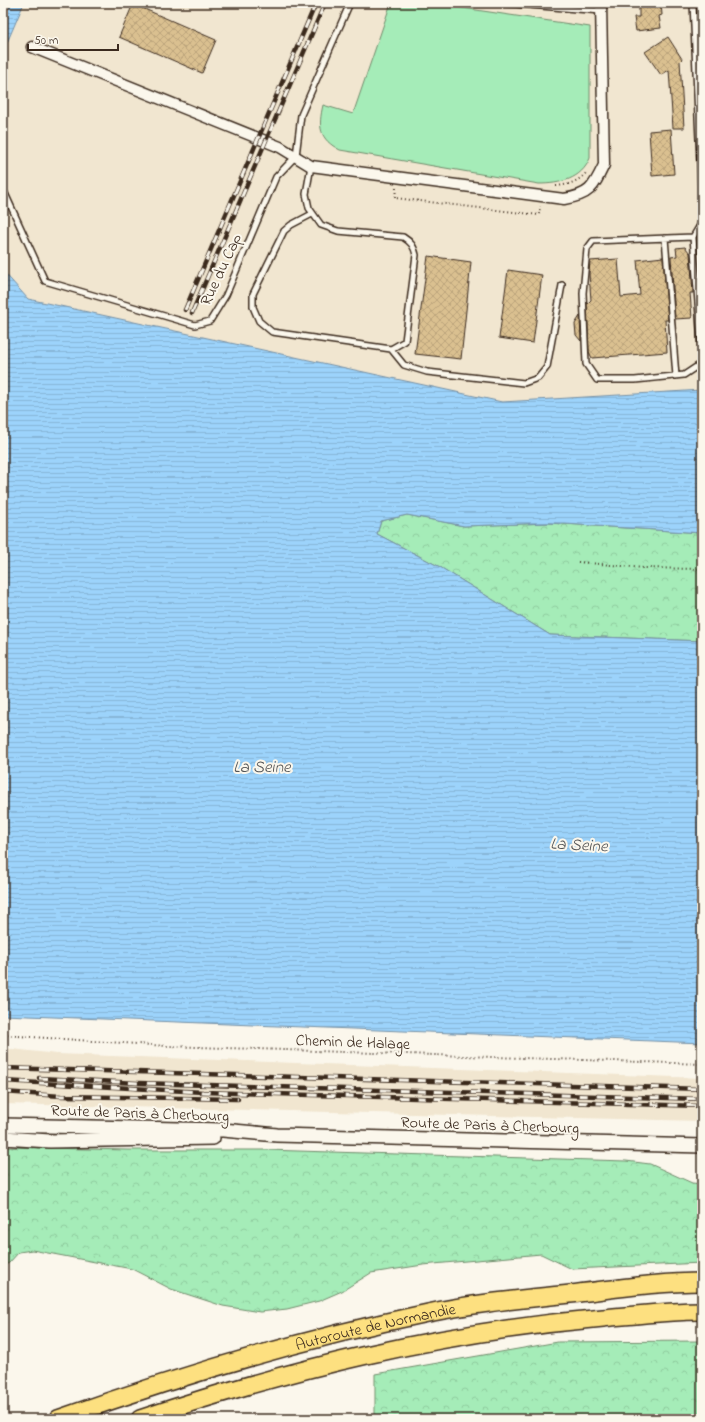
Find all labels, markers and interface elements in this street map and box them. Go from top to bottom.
scale bar [28,26,118,52]
text: 50 m [34,32,58,50]
street label: Rue du Cap [195,229,249,310]
water label: La Seine [233,755,292,780]
water label: La Seine [550,832,610,860]
street label: Chemin de Halage [295,1029,411,1057]
street label: Route de Paris à Cherbourg [50,1099,230,1129]
street label: Route de Paris à Cherbourg [400,1111,580,1141]
street label: Autoroute de Normandie [293,1298,459,1358]

